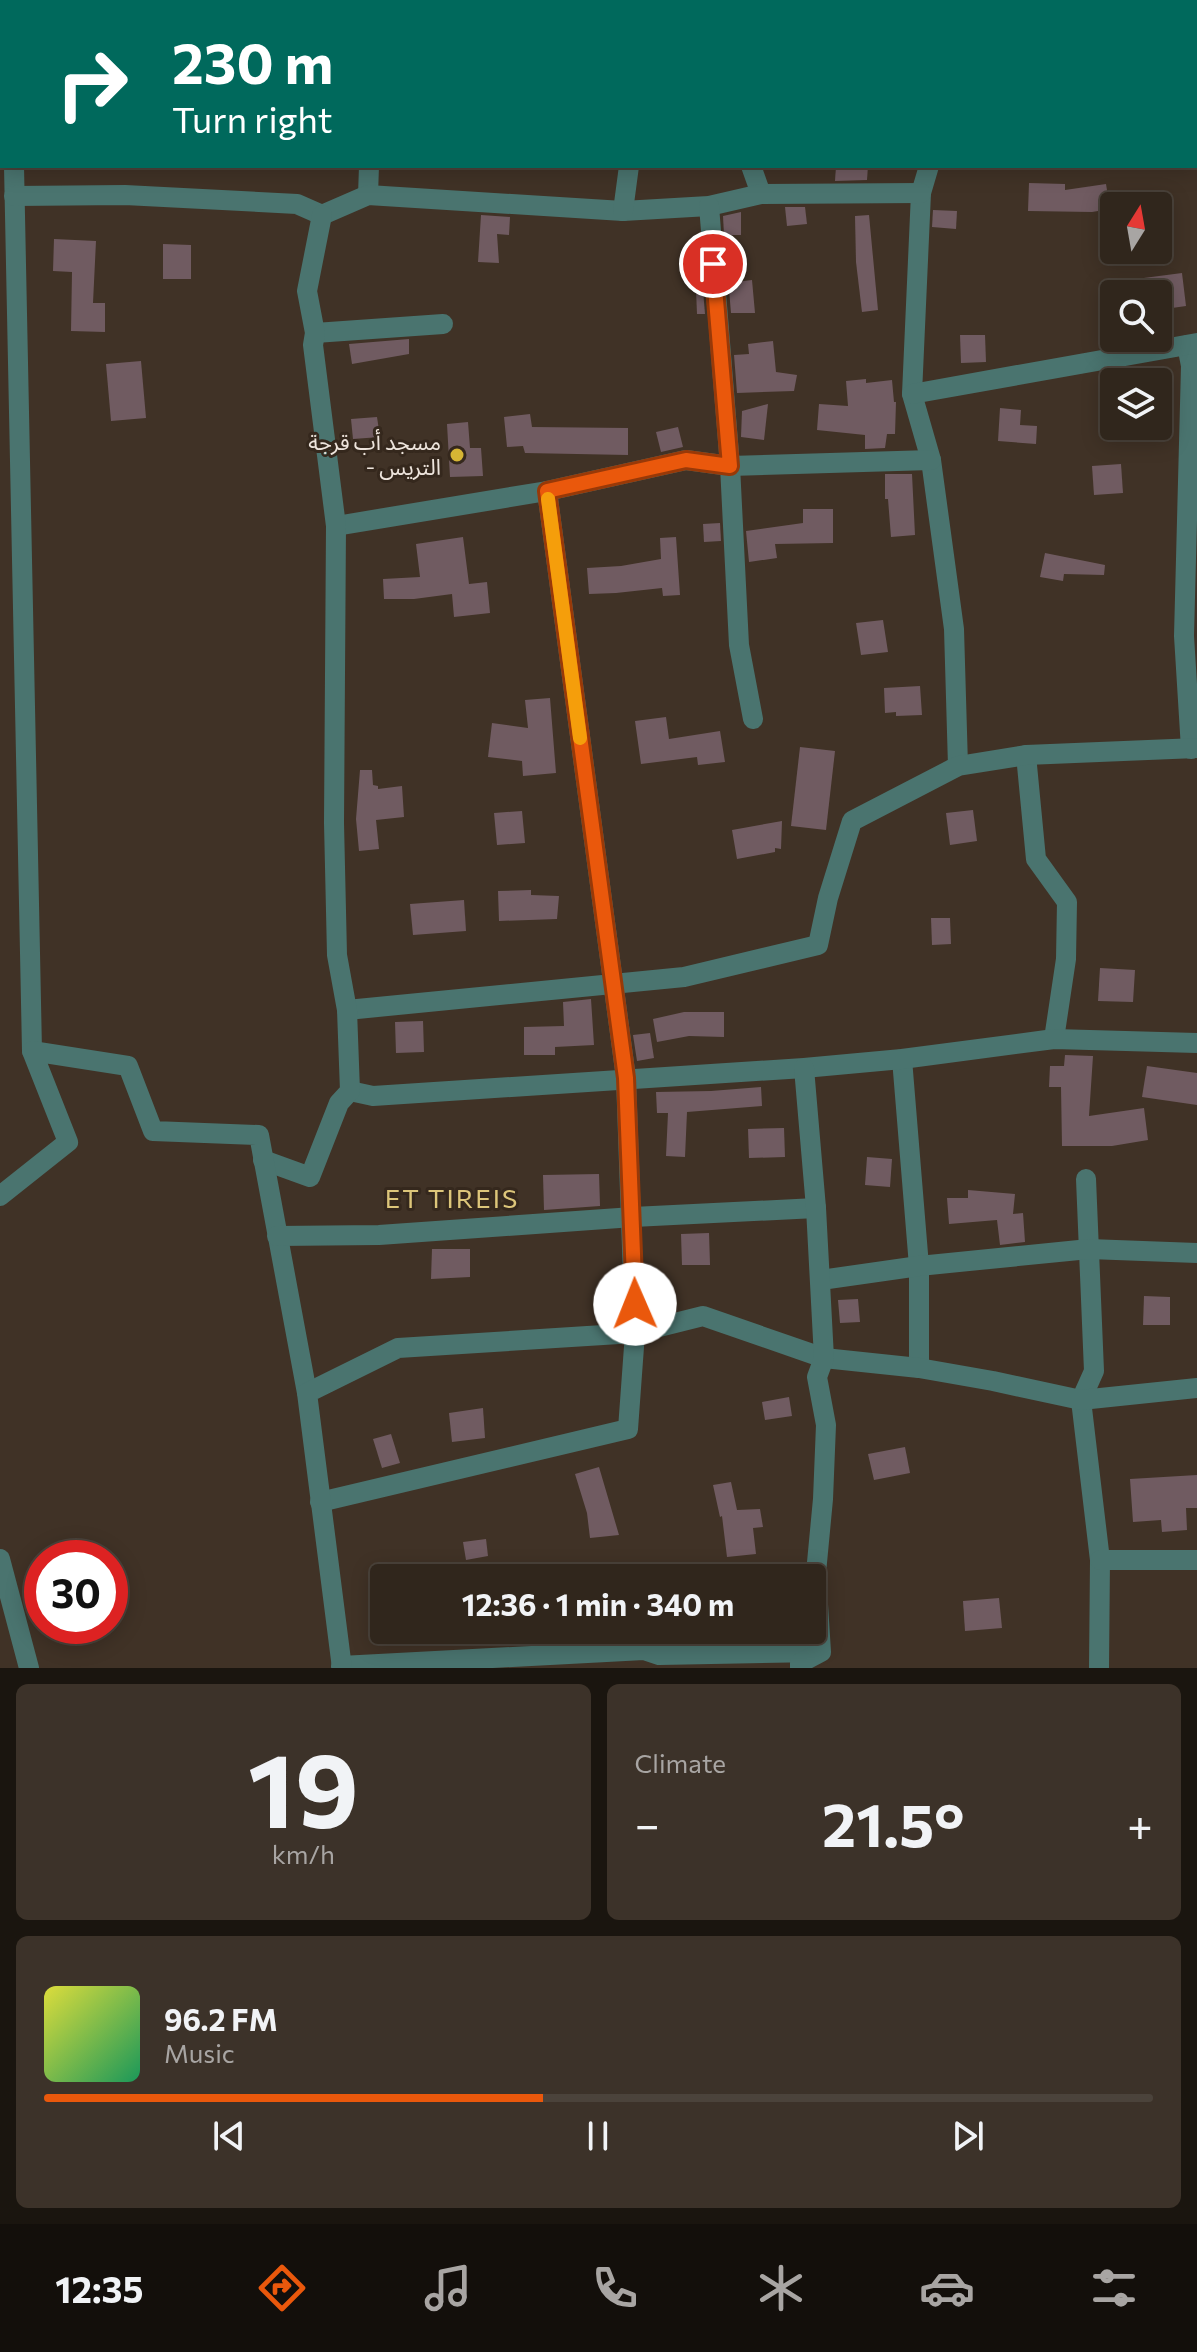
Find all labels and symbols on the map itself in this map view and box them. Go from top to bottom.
north arrow [1100,192,1172,264]
pin [679,230,747,298]
place label: مسجد أب قرجة - التريس [308,428,441,480]
marker: مسجد أب قرجة - التريس [448,446,466,464]
district label: ET TIREIS [385,1182,519,1213]
position arrow [593,1262,677,1346]
speed limit sign: 30 [24,1540,128,1644]

